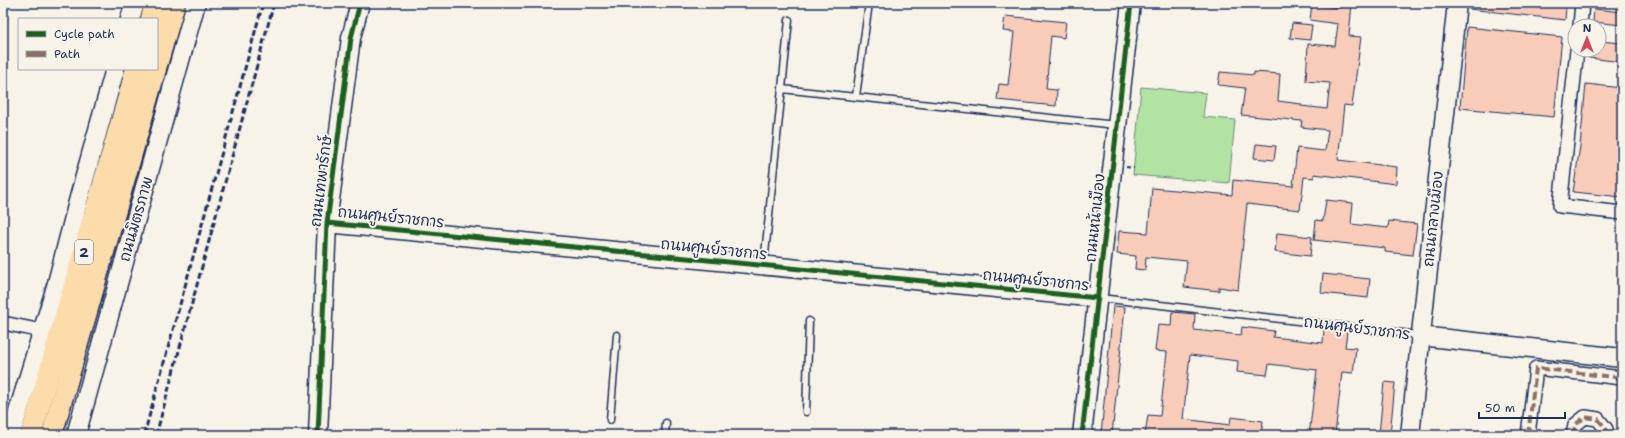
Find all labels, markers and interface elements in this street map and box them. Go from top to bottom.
legend [18,18,158,70]
north arrow [1567,18,1607,58]
text: N [1583,21,1592,36]
text: Cycle path [54,26,115,42]
text: Path [54,46,80,62]
street label: ถนนเทพารักษ์ [305,133,337,228]
street label: ถนนกลางเมือง [1418,170,1448,268]
street label: ถนนหน้าเมือง [1080,173,1110,263]
street label: ถนนมิตรภาพ [114,174,158,264]
street label: ถนนศูนย์ราชการ [337,201,445,234]
street label: ถนนศูนย์ราชการ [660,233,768,266]
road number: 2 [75,240,93,264]
street label: ถนนศูนย์ราชการ [982,264,1090,297]
street label: ถนนศูนย์ราชการ [1303,312,1411,345]
scale bar [1479,394,1565,420]
text: 50 m [1485,400,1515,416]

